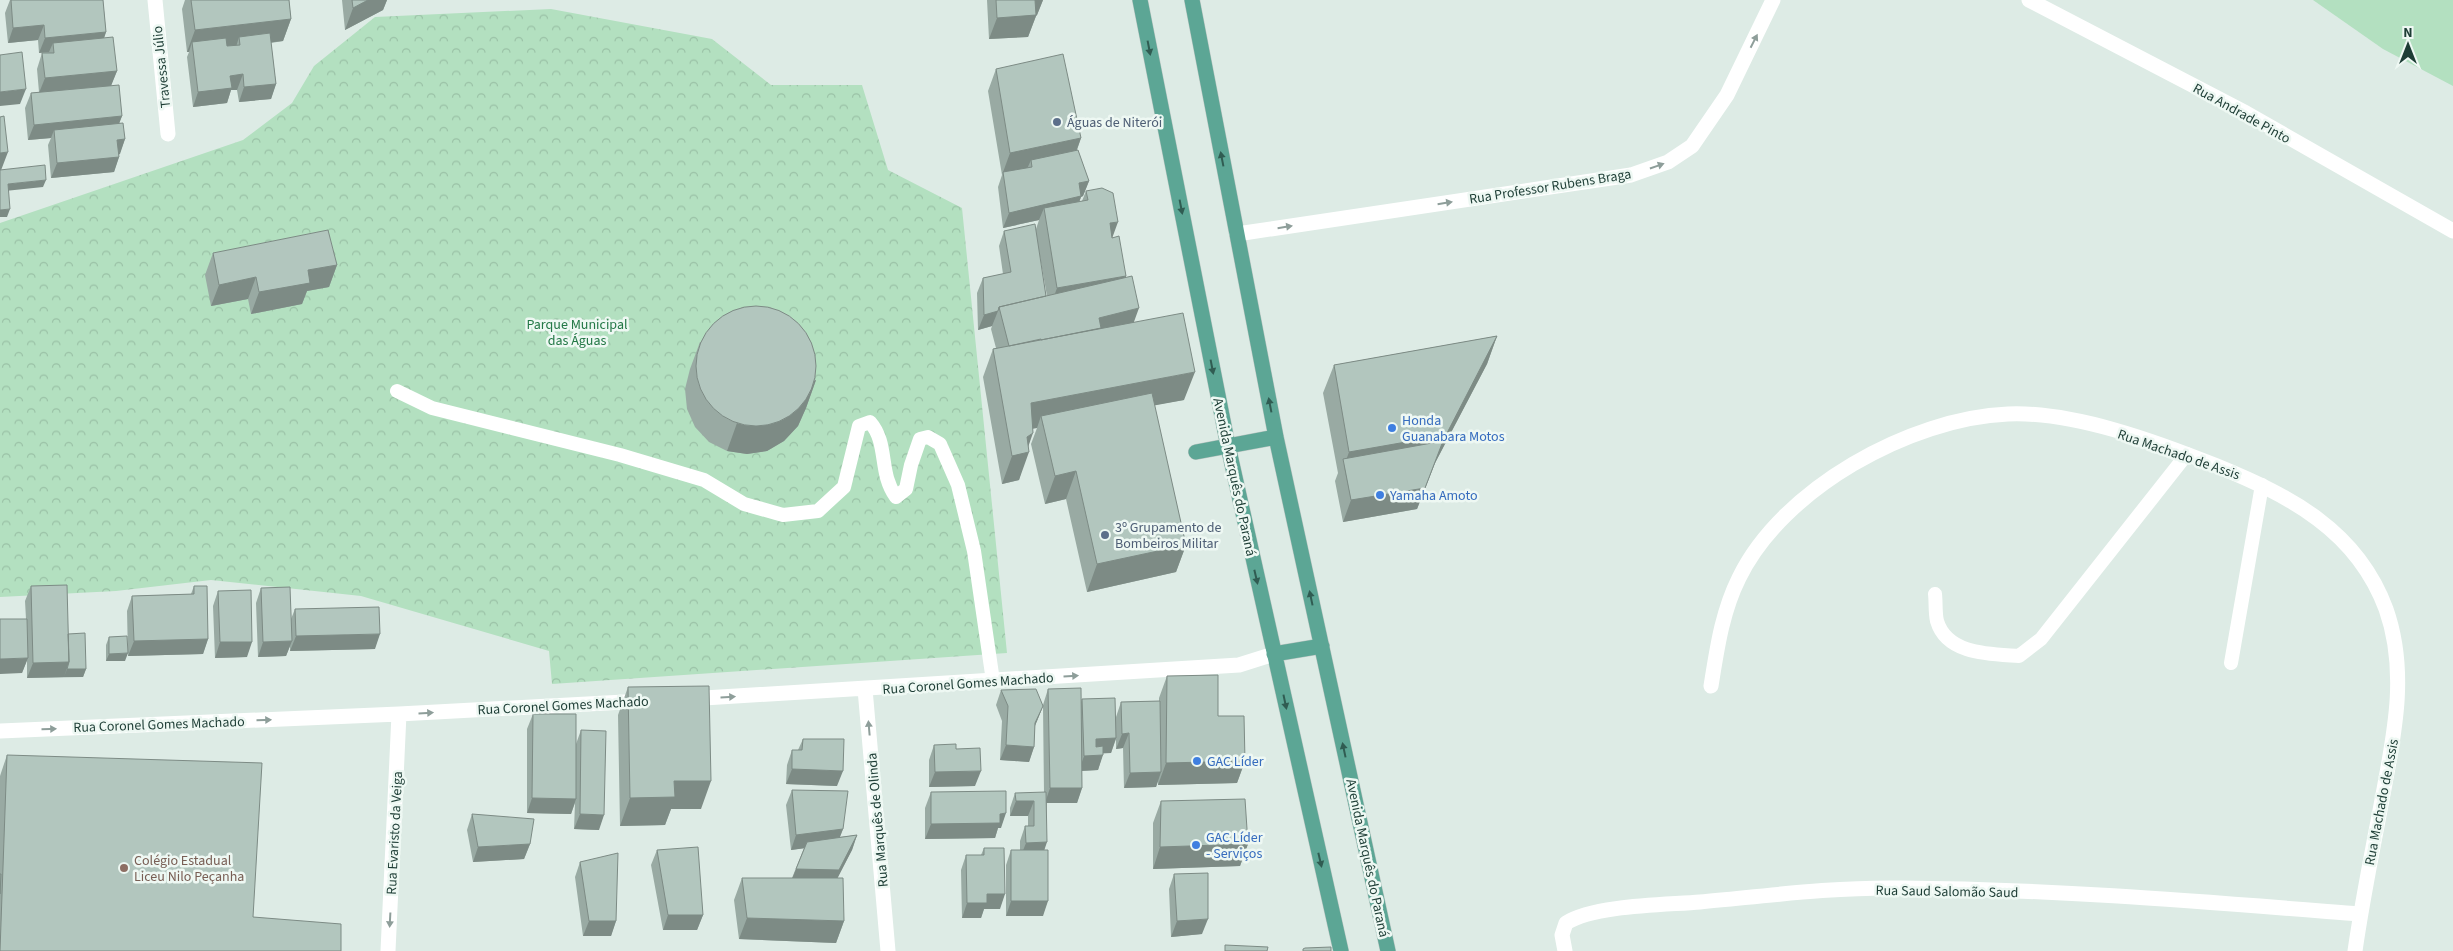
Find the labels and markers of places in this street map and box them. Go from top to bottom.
place label: Águas de Niterói [1067,113,1162,133]
marker: Águas de Niterói [1051,116,1063,128]
place label: Honda Guanabara Motos [1402,411,1505,447]
marker: Honda Guanabara Motos [1386,422,1398,434]
place label: Yamaha Amoto [1389,486,1478,506]
marker: Yamaha Amoto [1374,489,1386,501]
place label: 3º Grupamento de Bombeiros Militar [1115,518,1222,554]
marker: 3º Grupamento de Bombeiros Militar [1099,529,1111,541]
place label: GAC Líder [1207,752,1264,772]
marker: GAC Líder [1191,755,1203,767]
place label: GAC Líder - Serviços [1206,828,1263,864]
marker: GAC Líder - Serviços [1190,839,1202,851]
place label: Colégio Estadual Liceu Nilo Peçanha [134,851,244,887]
marker: Colégio Estadual Liceu Nilo Peçanha [118,862,130,874]

